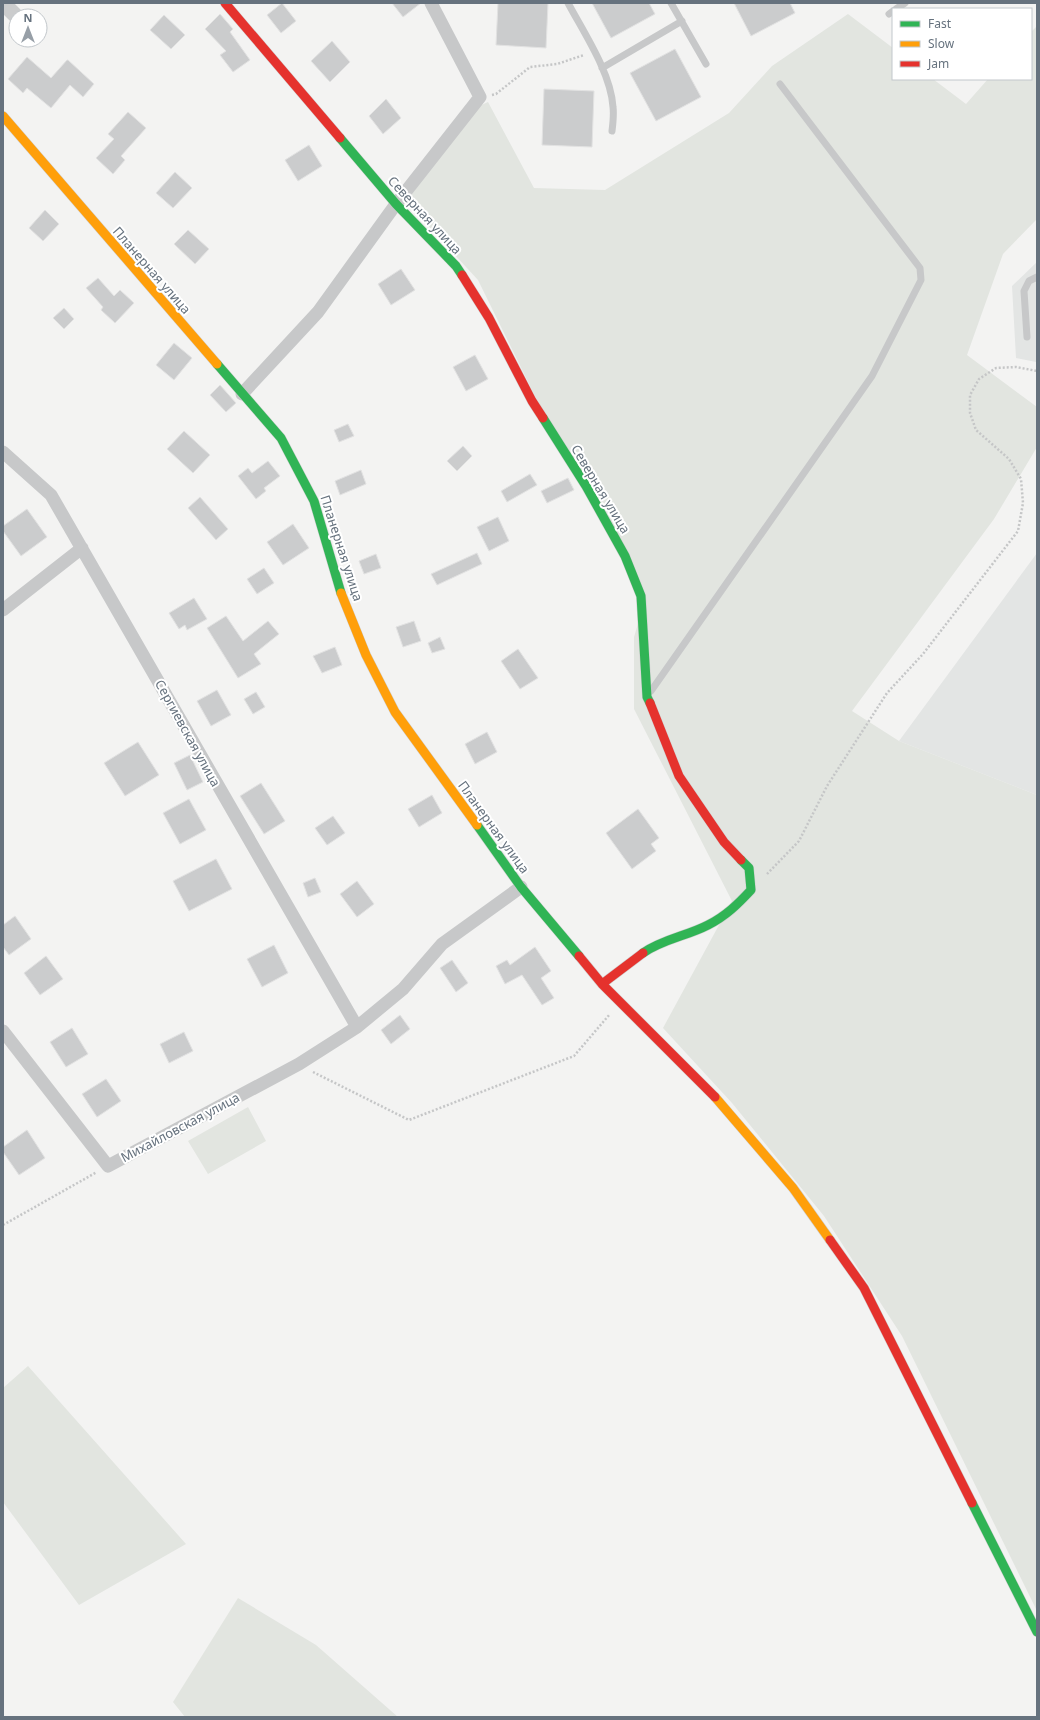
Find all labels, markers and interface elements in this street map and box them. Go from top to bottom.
north arrow [8,8,48,48]
legend [892,8,1032,80]
text: N [24,10,32,25]
text: Fast [928,15,952,32]
text: Slow [928,35,955,52]
text: Jam [927,55,949,72]
street label: Северная улица [384,172,466,258]
street label: Планерная улица [109,222,195,318]
street label: Северная улица [567,441,635,537]
street label: Планерная улица [316,493,368,603]
street label: Сергиевская улица [151,676,225,790]
street label: Планерная улица [454,777,534,877]
street label: Михайловская улица [117,1088,243,1166]

